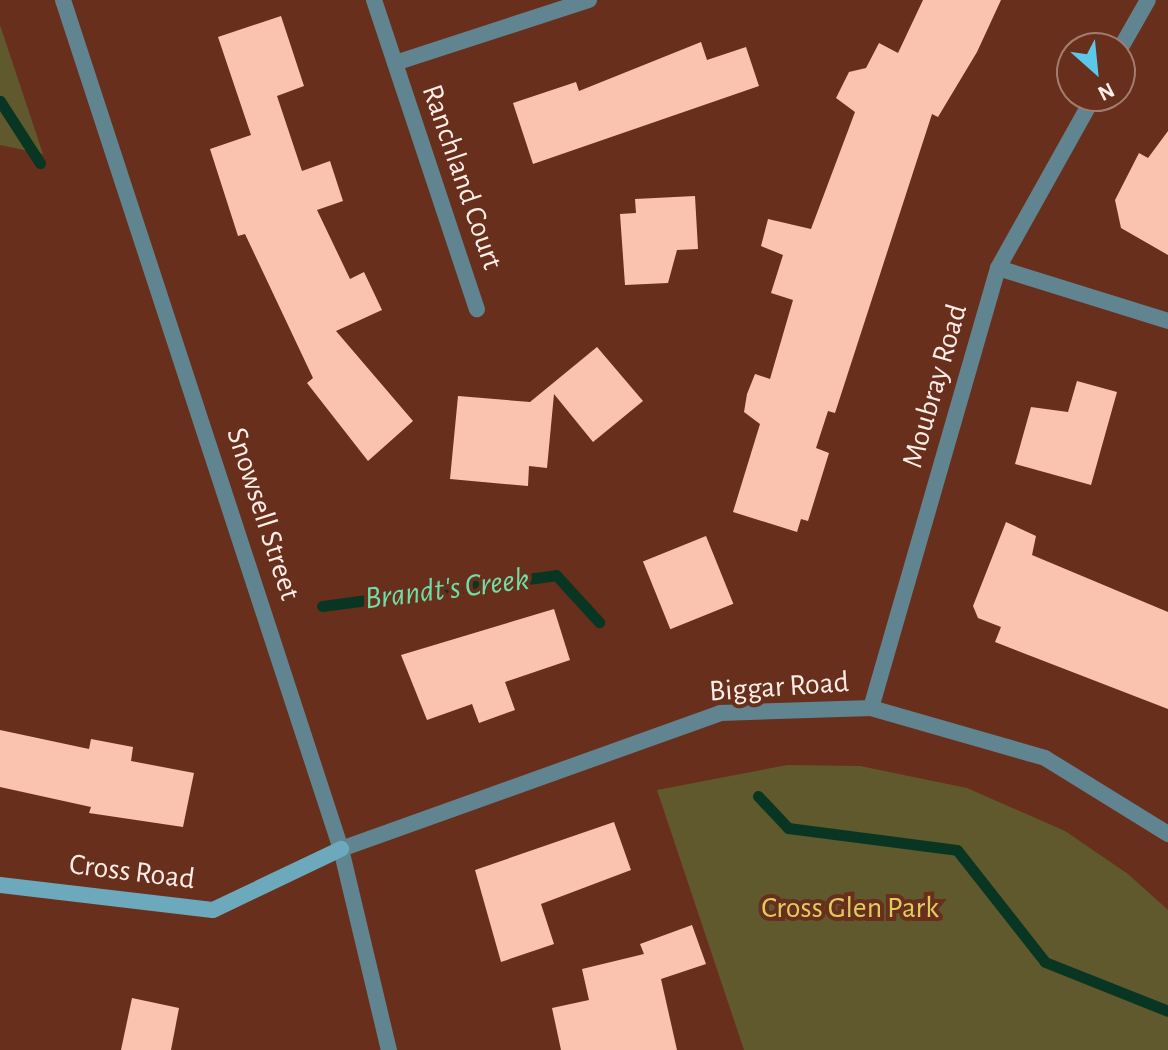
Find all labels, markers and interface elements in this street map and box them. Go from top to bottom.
north arrow [1056,32,1136,112]
text: N [1094,78,1118,105]
street label: Ranchland Court [414,80,510,274]
street label: Moubray Road [894,300,976,472]
street label: Snowsell Street [218,423,308,605]
water label: Brandt's Creek [363,560,531,618]
street label: Biggar Road [708,664,850,710]
street label: Cross Road [67,846,197,898]
park label: Cross Glen Park [761,890,939,926]

